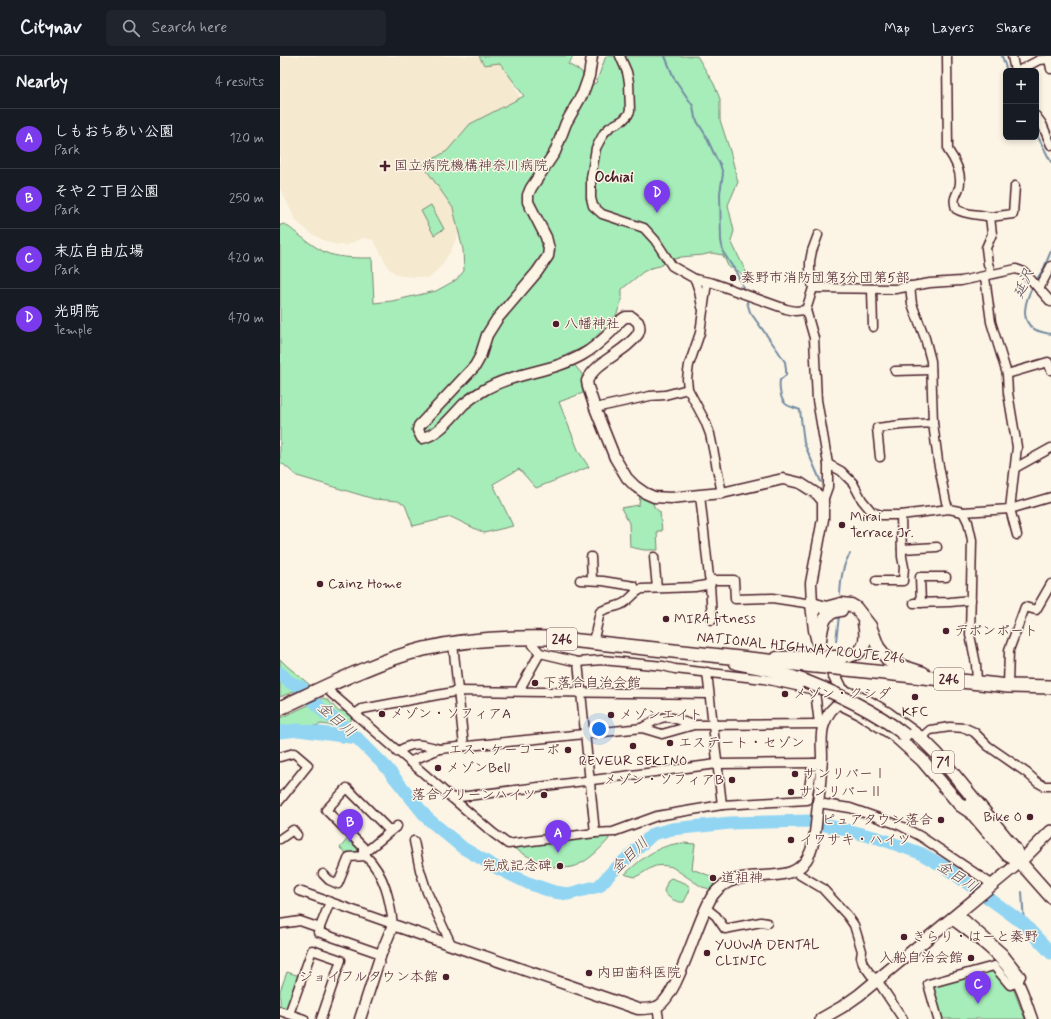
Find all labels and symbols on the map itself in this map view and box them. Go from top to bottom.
place label: 国立病院機構神奈川病院 [394,157,548,175]
marker: 国立病院機構神奈川病院 [379,160,391,172]
district label: Ochiai [594,168,634,188]
pin: D [644,180,670,213]
water label: 延沢 [1009,265,1039,302]
place label: 秦野市消防団第3分団第5部 [741,269,910,287]
marker: 秦野市消防団第3分団第5部 [728,273,738,283]
place label: 八幡神社 [564,315,620,333]
marker: 八幡神社 [551,319,561,329]
place label: Mirai Terrace Jr. [850,508,914,542]
marker: Mirai Terrace Jr. [837,520,847,530]
place label: Cainz Home [328,575,402,593]
marker: Cainz Home [315,579,325,589]
place label: MIRA fitness [674,610,756,628]
marker: MIRA fitness [661,614,671,624]
place label: デボンポート [954,622,1038,640]
marker: デボンポート [941,626,951,636]
road number: 246 [547,628,577,650]
street label: NATIONAL HIGHWAY ROUTE 246 [696,628,906,668]
road number: 246 [934,668,964,690]
place label: 下落合自治会館 [543,674,641,692]
marker: 下落合自治会館 [530,678,540,688]
place label: メゾン・クシダ [793,685,891,703]
marker: メゾン・クシダ [780,689,790,699]
marker: KFC [910,692,920,702]
water label: 金目川 [312,698,360,742]
place label: KFC [902,703,928,721]
place label: メゾン・ソフィアA [390,705,511,723]
place label: メゾンエイト [619,706,703,724]
marker: メゾン・ソフィアA [377,709,387,719]
marker: メゾンエイト [606,710,616,720]
your location [589,719,609,739]
place label: エステート・セゾン [678,734,805,752]
marker: エステート・セゾン [665,738,675,748]
place label: エス・ケーコーポ [448,741,560,759]
marker: REVEUR SEKINO [628,741,638,751]
marker: エス・ケーコーポ [563,745,573,755]
road number: 71 [932,751,954,773]
place label: REVEUR SEKINO [579,752,687,770]
place label: メゾンBell [446,759,510,777]
marker: メゾンBell [433,763,443,773]
place label: サンリバーⅠ [803,765,887,783]
marker: サンリバーⅠ [790,769,800,779]
place label: メゾン・ソフィアB [603,771,724,789]
marker: メゾン・ソフィアB [727,775,737,785]
place label: サンリバーⅡ [799,783,883,801]
place label: 落合グリーンハイツ [411,786,536,804]
marker: サンリバーⅡ [786,787,796,797]
marker: 落合グリーンハイツ [539,790,549,800]
place label: Bike O [983,808,1022,826]
pin: B [337,809,363,842]
place label: ピュアタウン落合 [822,811,933,829]
marker: Bike O [1025,812,1035,822]
marker: ピュアタウン落合 [936,815,946,825]
pin: A [545,820,571,853]
place label: イワサキ・ハイツ [799,831,911,849]
water label: 金目川 [607,833,653,879]
marker: イワサキ・ハイツ [786,835,796,845]
water label: 金目川 [933,856,981,898]
place label: 完成記念碑 [482,857,552,875]
marker: 完成記念碑 [555,861,565,871]
place label: 道祖神 [721,869,763,887]
marker: 道祖神 [708,873,718,883]
place label: きらり・はーと秦野 [912,928,1038,946]
marker: きらり・はーと秦野 [899,932,909,942]
place label: YUUWA DENTAL CLINIC [715,936,820,970]
marker: YUUWA DENTAL CLINIC [702,948,712,958]
place label: 入船自治会館 [879,949,963,967]
marker: 入船自治会館 [966,953,976,963]
place label: 内田歯科医院 [597,964,681,982]
place label: ジョイフルタウン本館 [299,968,438,986]
marker: 内田歯科医院 [584,968,594,978]
pin: C [965,971,991,1004]
marker: ジョイフルタウン本館 [441,972,451,982]

